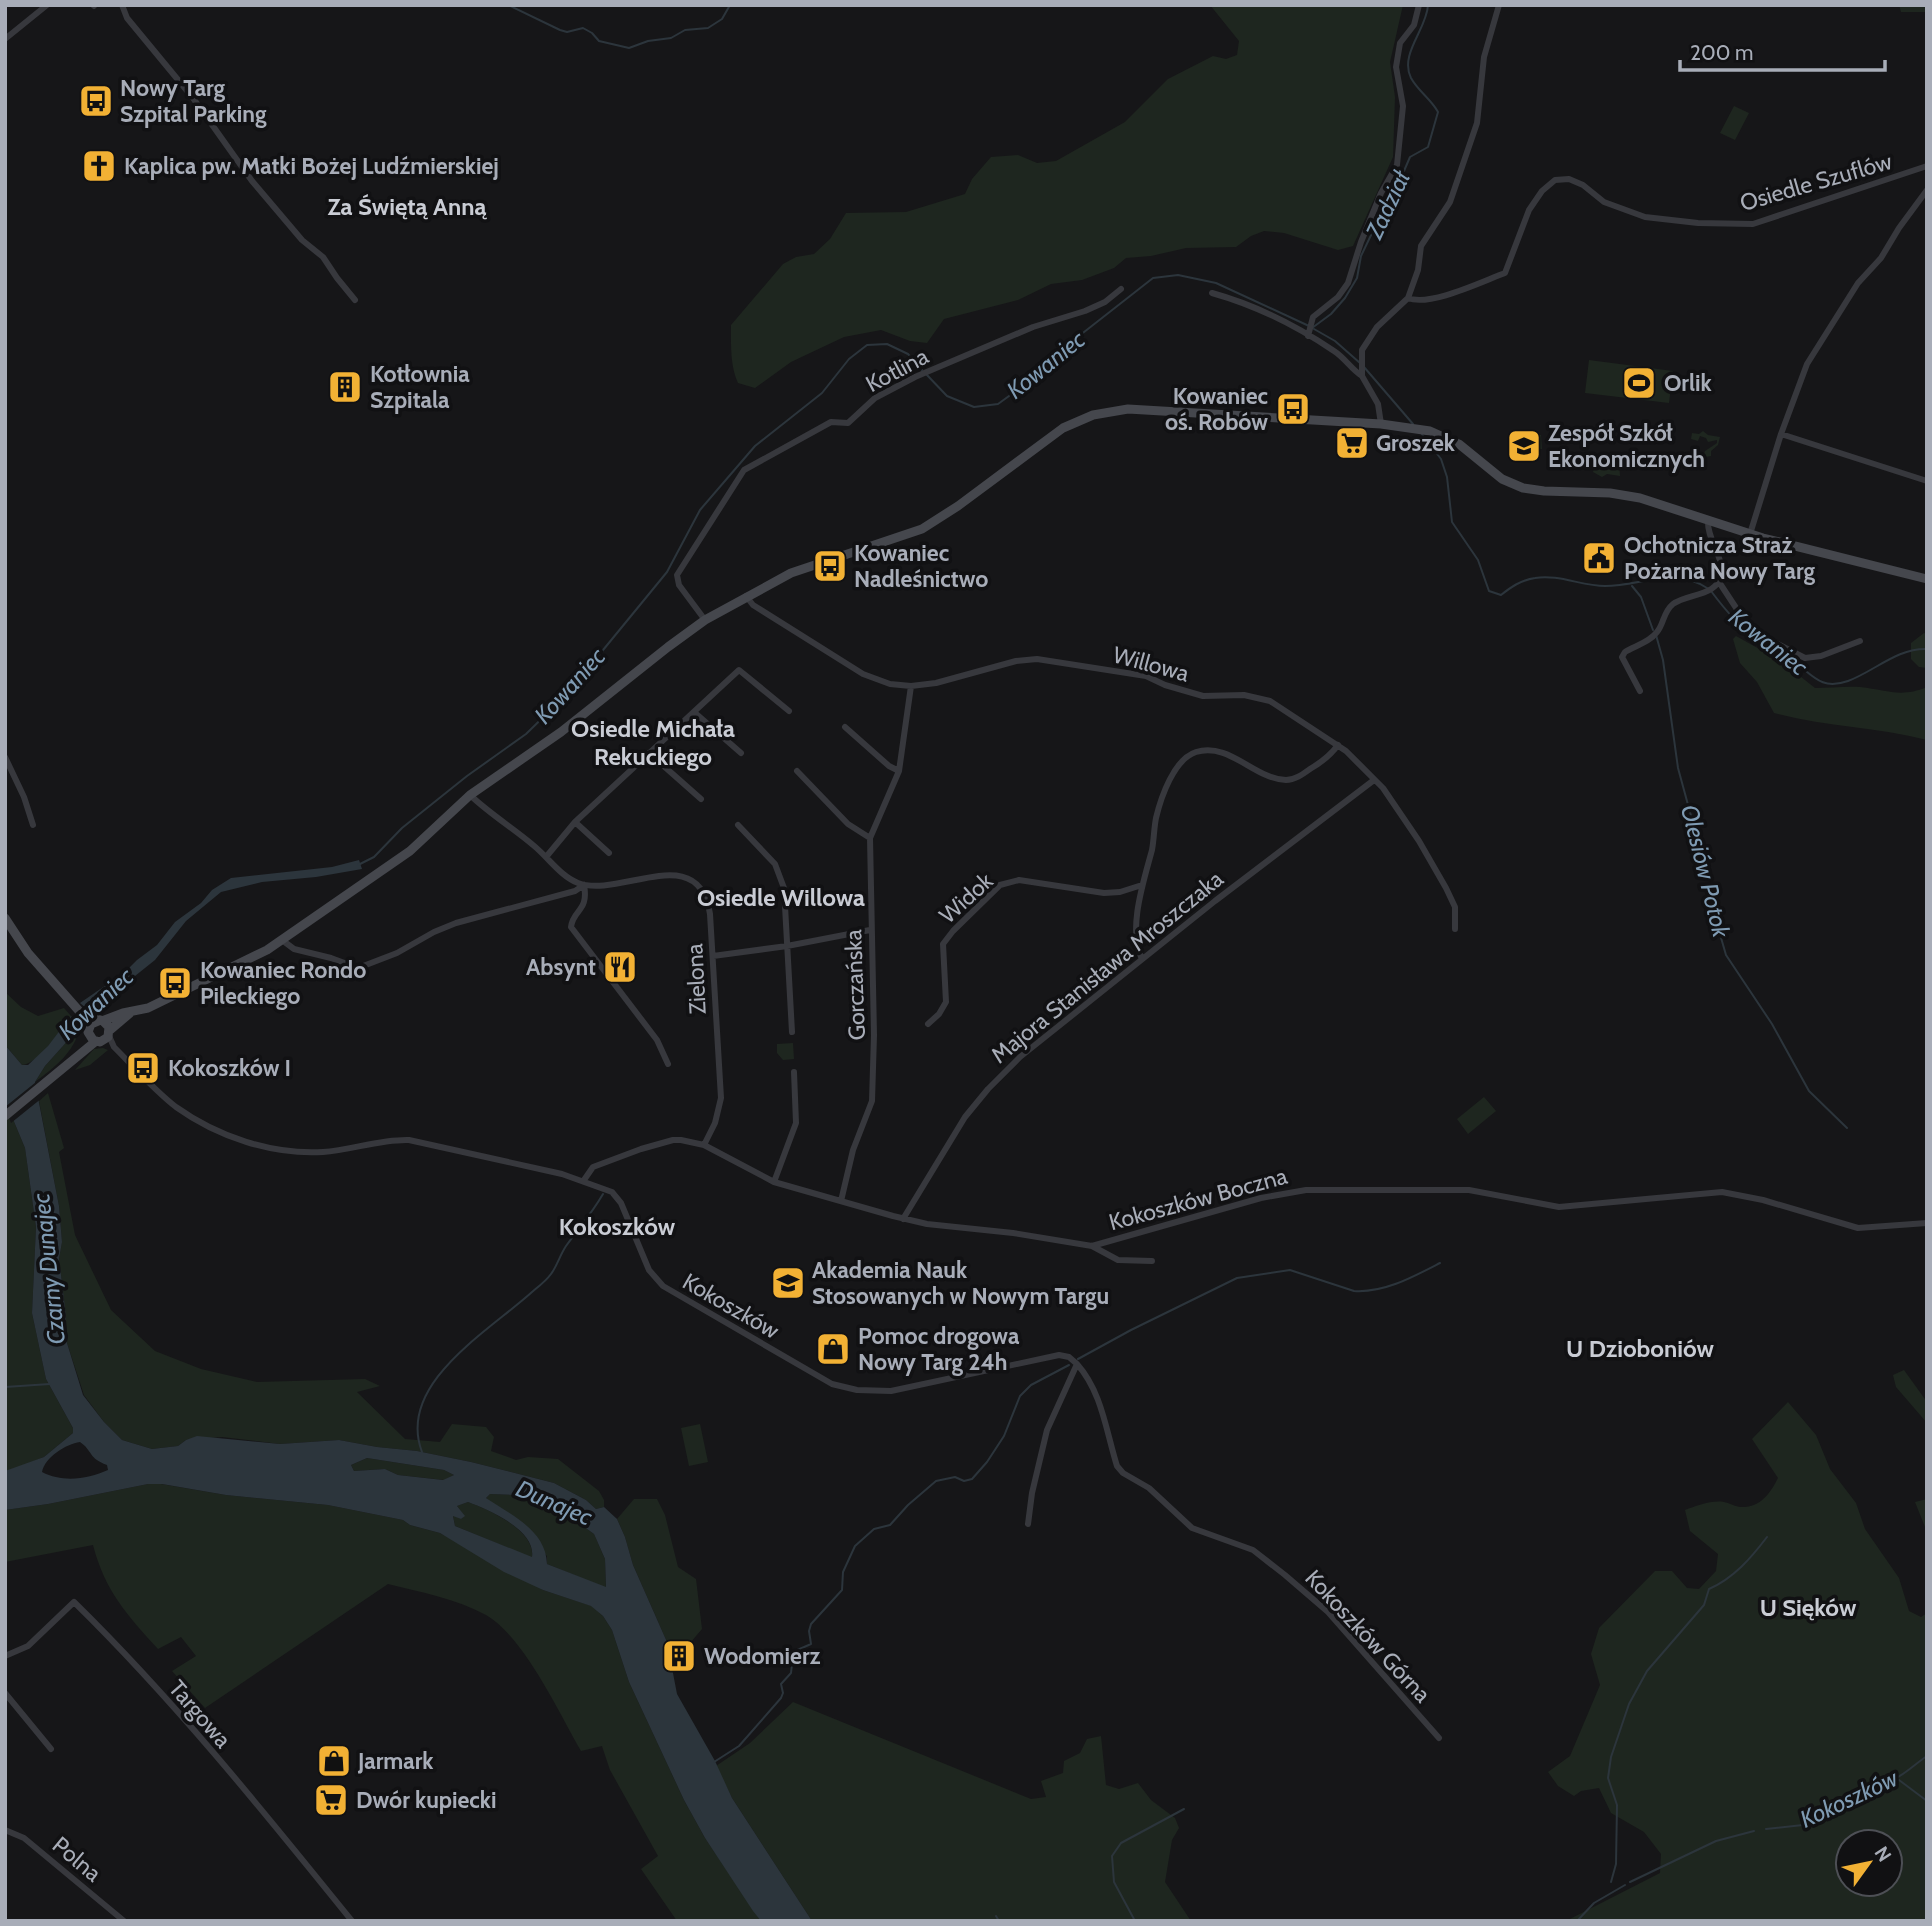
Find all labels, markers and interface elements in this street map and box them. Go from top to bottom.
scale bar [1680,28,1885,72]
text: 200 m [1690,40,1753,65]
place label: Nowy Targ Szpital Parking [120,74,267,128]
bus stop icon: Nowy Targ Szpital Parking [77,82,115,120]
church icon: Kaplica pw. Matki Bożej Ludźmierskiej [80,147,118,185]
street label: Osiedle Szuflów [1737,147,1896,217]
place label: Kaplica pw. Matki Bożej Ludźmierskiej [124,152,499,180]
water label: Zadział [1359,165,1416,244]
district label: Za Świętą Anną [328,192,487,221]
water label: Kowaniec [1001,324,1091,405]
street label: Kotlina [861,342,933,398]
place label: Kotłownia Szpitala [370,360,470,414]
sports icon: Orlik [1620,364,1658,402]
building icon: Kotłownia Szpitala [326,368,364,406]
place label: Orlik [1664,369,1712,397]
place label: Kowaniec oś. Robów [1165,382,1268,436]
bus stop icon: Kowaniec oś. Robów [1274,390,1312,428]
place label: Zespół Szkół Ekonomicznych [1548,419,1705,473]
supermarket icon: Groszek [1333,424,1371,462]
school or university icon: Zespół Szkół Ekonomicznych [1505,427,1543,465]
place label: Groszek [1376,429,1456,457]
place label: Ochotnicza Straż Pożarna Nowy Targ [1624,531,1815,585]
place label: Kowaniec Nadleśnictwo [854,539,988,593]
public building icon: Ochotnicza Straż Pożarna Nowy Targ [1580,539,1618,577]
bus stop icon: Kowaniec Nadleśnictwo [811,547,849,585]
water label: Kowaniec [1723,602,1814,682]
street label: Willowa [1110,640,1192,688]
water label: Kowaniec [528,641,612,729]
district label: Osiedle Michała Rekuckiego [571,714,735,771]
water label: Olesiów Potok [1675,802,1736,941]
street label: Majora Stanisława Mroszczaka [985,865,1229,1069]
street label: Widok [934,866,999,929]
district label: Osiedle Willowa [697,883,865,912]
street label: Gorczańska [839,929,871,1041]
street label: Zielona [680,943,712,1015]
restaurant icon: Absynt [601,948,639,986]
place label: Absynt [526,953,596,981]
place label: Kowaniec Rondo Pileckiego [200,956,366,1010]
water label: Kowaniec [52,961,140,1046]
bus stop icon: Kowaniec Rondo Pileckiego [156,964,194,1002]
bus stop icon: Kokoszków I [124,1049,162,1087]
place label: Kokoszków I [168,1054,291,1082]
street label: Kokoszków Boczna [1106,1162,1290,1236]
water label: Czarny Dunajec [26,1191,71,1346]
district label: Kokoszków [559,1212,676,1241]
place label: Akademia Nauk Stosowanych w Nowym Targu [812,1256,1109,1310]
school or university icon: Akademia Nauk Stosowanych w Nowym Targu [769,1264,807,1302]
street label: Kokoszków [678,1267,784,1345]
place label: Pomoc drogowa Nowy Targ 24h [858,1322,1020,1376]
shop icon: Pomoc drogowa Nowy Targ 24h [814,1330,852,1368]
district label: U Dzioboniów [1566,1334,1715,1363]
water label: Dunajec [512,1474,597,1532]
street label: Kokoszków Górna [1299,1564,1437,1708]
district label: U Sięków [1760,1593,1857,1622]
building icon: Wodomierz [660,1637,698,1675]
place label: Wodomierz [704,1642,821,1670]
street label: Targowa [163,1674,237,1754]
shop icon: Jarmark [315,1742,353,1780]
place label: Jarmark [357,1747,434,1775]
water label: Kokoszków [1795,1763,1903,1834]
supermarket icon: Dwór kupiecki [312,1781,350,1819]
place label: Dwór kupiecki [356,1786,497,1814]
north arrow [1834,1828,1904,1898]
street label: Polna [47,1831,107,1887]
text: N [1870,1842,1896,1866]

